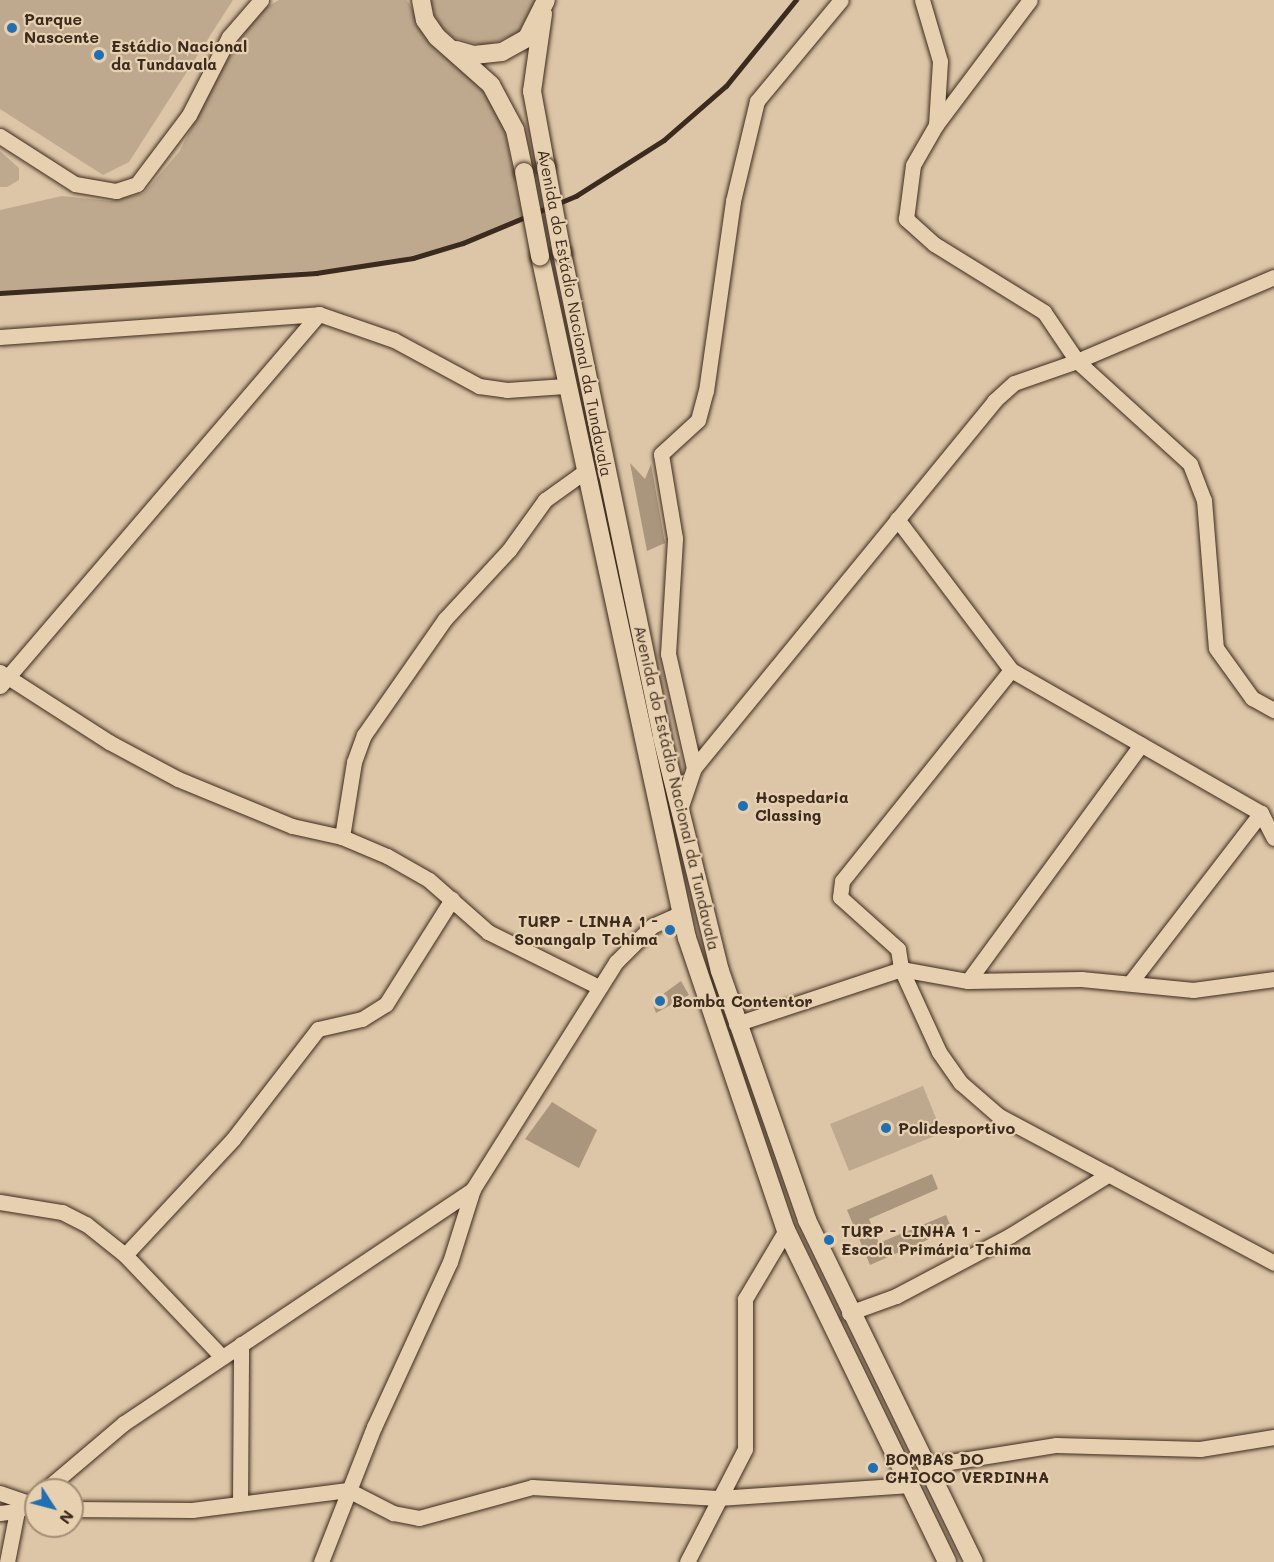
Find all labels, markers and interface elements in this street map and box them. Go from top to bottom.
place label: Parque Nascente [24,9,99,47]
marker: Parque Nascente [5,21,19,35]
place label: Estádio Nacional da Tundavala [111,36,247,74]
marker: Estádio Nacional da Tundavala [92,48,106,62]
street label: Avenida do Estádio Nacional da Tundavala [534,148,616,478]
street label: Avenida do Estádio Nacional da Tundavala [630,624,724,952]
place label: Hospedaria Classing [755,787,849,825]
marker: Hospedaria Classing [736,799,750,813]
place label: TURP - LINHA 1 - Sonangalp Tchima [514,911,658,949]
marker: TURP - LINHA 1 - Sonangalp Tchima [663,923,677,937]
place label: Bomba Contentor [672,991,813,1011]
marker: Bomba Contentor [653,994,667,1008]
place label: Polidesportivo [898,1118,1015,1138]
marker: Polidesportivo [879,1121,893,1135]
place label: TURP - LINHA 1 - Escola Primária Tchima [841,1221,1031,1259]
marker: TURP - LINHA 1 - Escola Primária Tchima [822,1233,836,1247]
place label: BOMBAS DO CHIOCO VERDINHA [885,1449,1049,1487]
marker: BOMBAS DO CHIOCO VERDINHA [866,1461,880,1475]
north arrow [24,1478,84,1538]
text: N [55,1507,79,1529]

